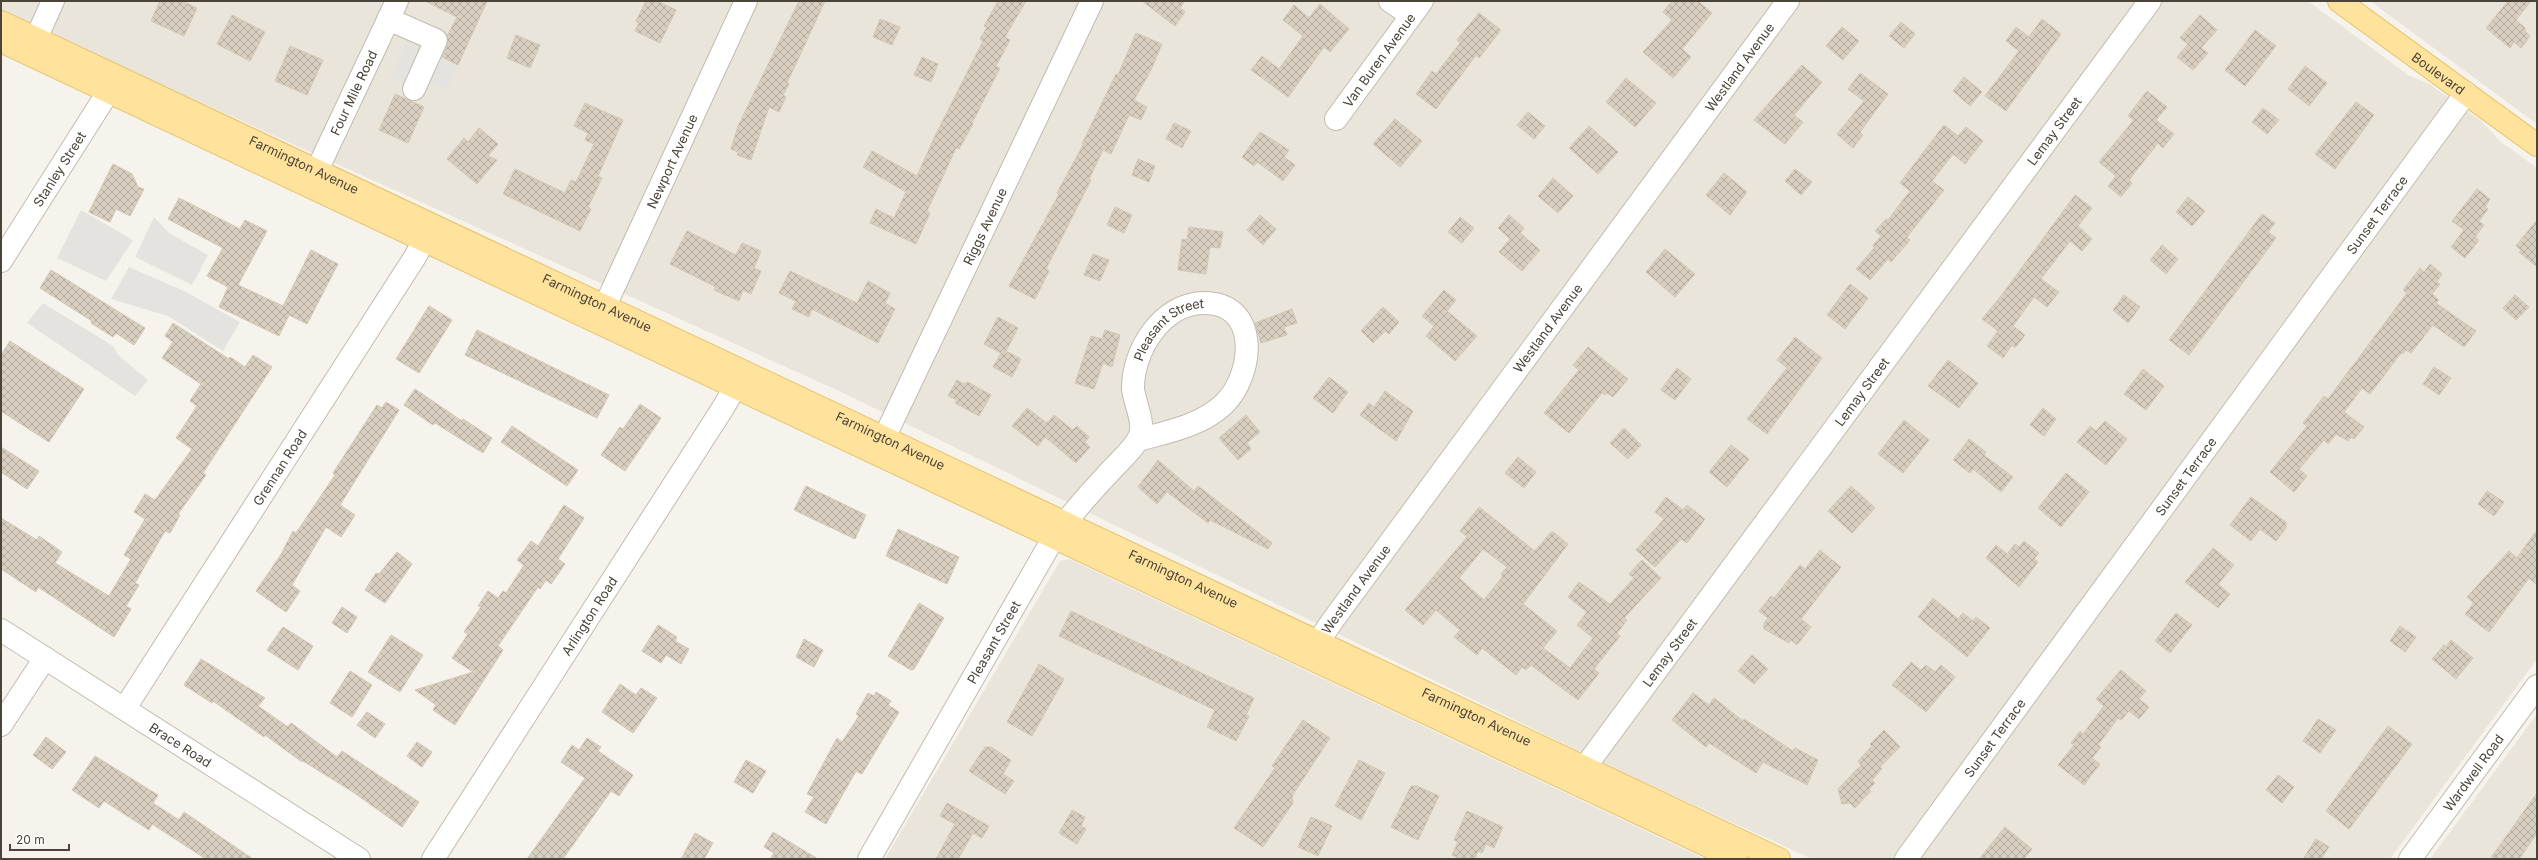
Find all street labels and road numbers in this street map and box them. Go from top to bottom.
street label: Van Buren Avenue [1339,10,1419,110]
street label: Westland Avenue [1702,19,1777,115]
street label: Four Mile Road [327,48,380,138]
street label: Boulevard [2409,49,2468,98]
street label: Lemay Street [2024,94,2085,168]
street label: Newport Avenue [643,111,701,211]
street label: Stanley Street [30,128,89,209]
street label: Farmington Avenue [247,132,361,197]
street label: Sunset Terrace [2343,172,2411,257]
street label: Riggs Avenue [960,185,1010,268]
street label: Farmington Avenue [540,270,654,335]
street label: Westland Avenue [1510,280,1586,376]
street label: Pleasant Street [1130,295,1204,363]
street label: Lemay Street [1831,354,1892,429]
street label: Farmington Avenue [833,408,948,473]
street label: Grennan Road [249,426,310,509]
street label: Sunset Terrace [2152,434,2220,519]
street label: Westland Avenue [1318,542,1394,637]
street label: Farmington Avenue [1126,546,1241,611]
street label: Arlington Road [558,573,621,658]
street label: Pleasant Street [963,598,1024,687]
street label: Lemay Street [1639,615,1700,690]
street label: Farmington Avenue [1419,684,1534,749]
street label: Sunset Terrace [1960,695,2029,780]
street label: Brace Road [146,719,215,771]
street label: Wardwell Road [2440,731,2507,814]

